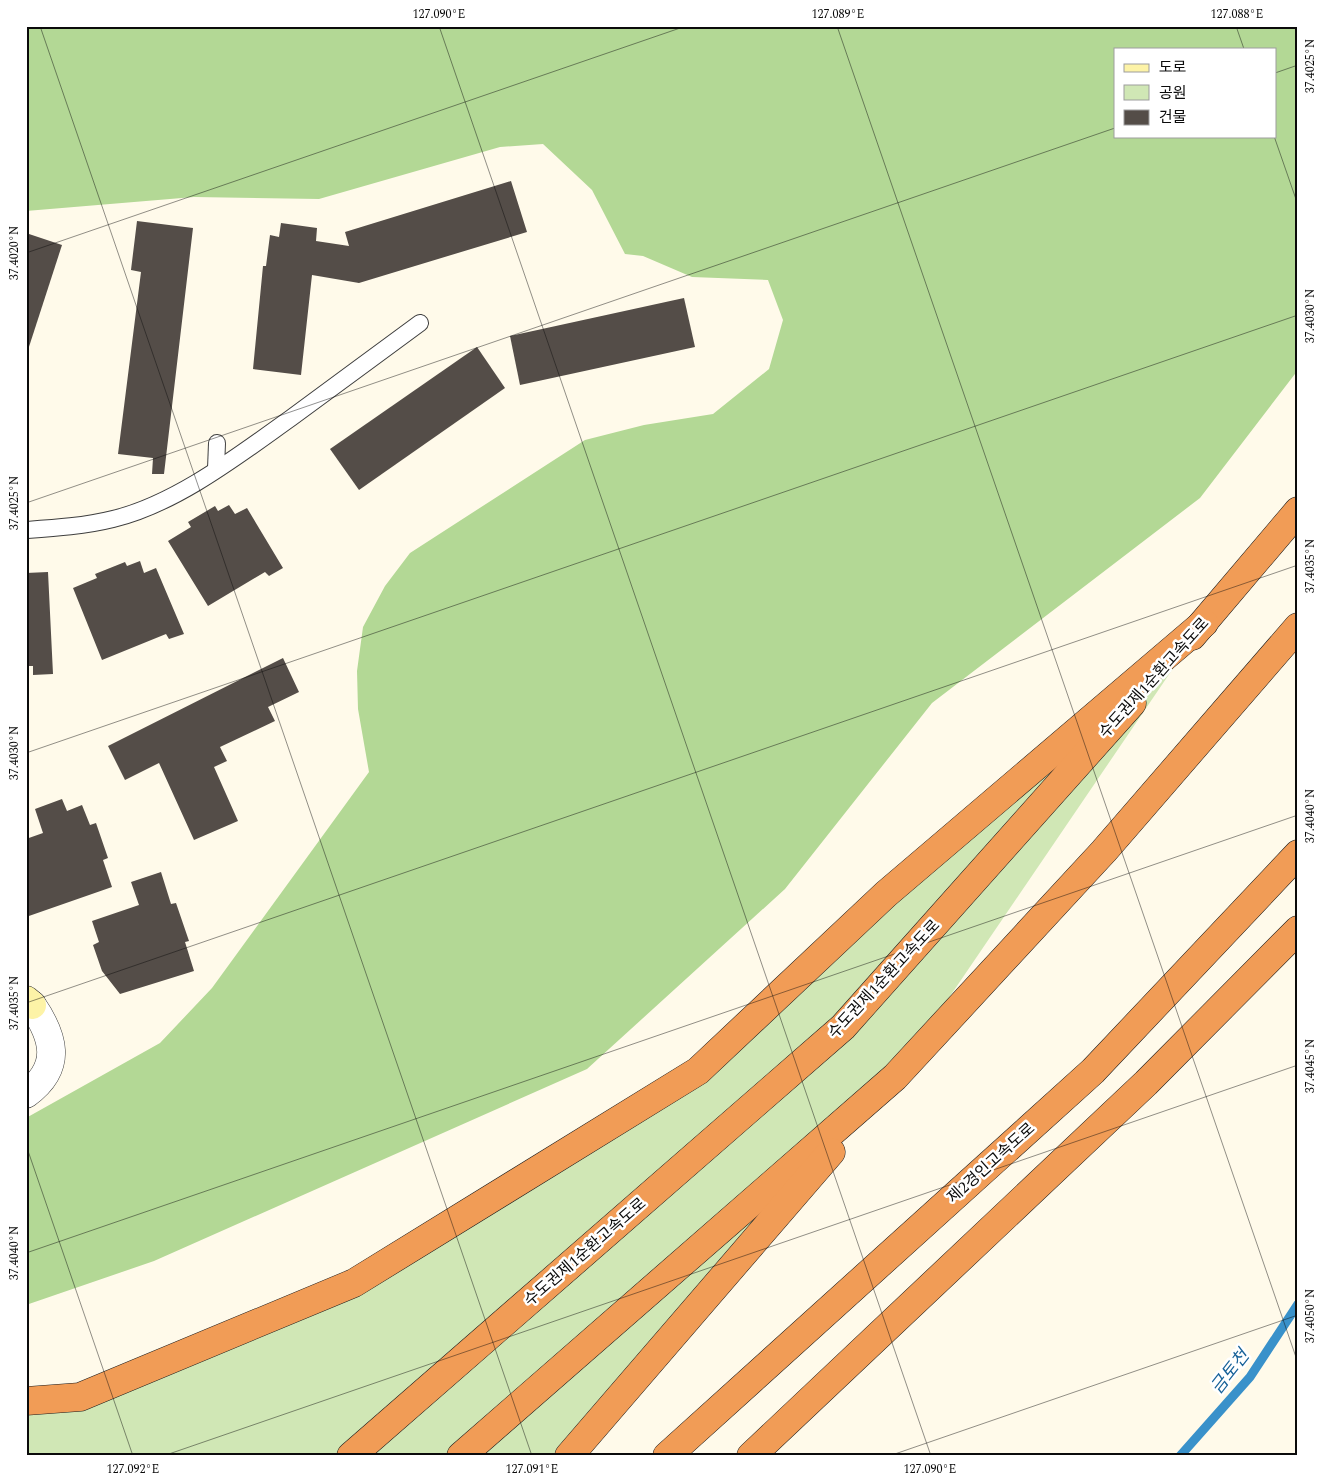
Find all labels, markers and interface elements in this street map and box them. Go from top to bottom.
text: 127.090°E [413,5,465,24]
text: 127.089°E [812,5,864,24]
text: 127.088°E [1211,5,1263,24]
text: 37.4025°N [1301,39,1320,93]
legend [1114,48,1276,138]
text: 도로 [1159,56,1187,79]
text: 공원 [1159,82,1187,105]
text: 건물 [1159,106,1187,129]
text: 37.4020°N [5,226,24,280]
text: 37.4030°N [1301,289,1320,343]
text: 37.4025°N [5,476,24,530]
text: 37.4035°N [1301,539,1320,593]
street label: 수도권제1순환고속도로 [1093,612,1215,744]
text: 37.4030°N [5,726,24,780]
text: 37.4040°N [1301,789,1320,843]
street label: 수도권제1순환고속도로 [822,914,946,1044]
text: 37.4035°N [5,976,24,1030]
text: 37.4045°N [1301,1039,1320,1093]
street label: 제2경인고속도로 [942,1117,1040,1209]
street label: 수도권제1순환고속도로 [519,1192,652,1312]
text: 37.4040°N [5,1226,24,1280]
text: 37.4050°N [1301,1289,1320,1343]
water label: 금토천 [1204,1342,1257,1400]
text: 127.092°E [107,1460,159,1479]
text: 127.091°E [506,1460,558,1479]
text: 127.090°E [904,1460,956,1479]

